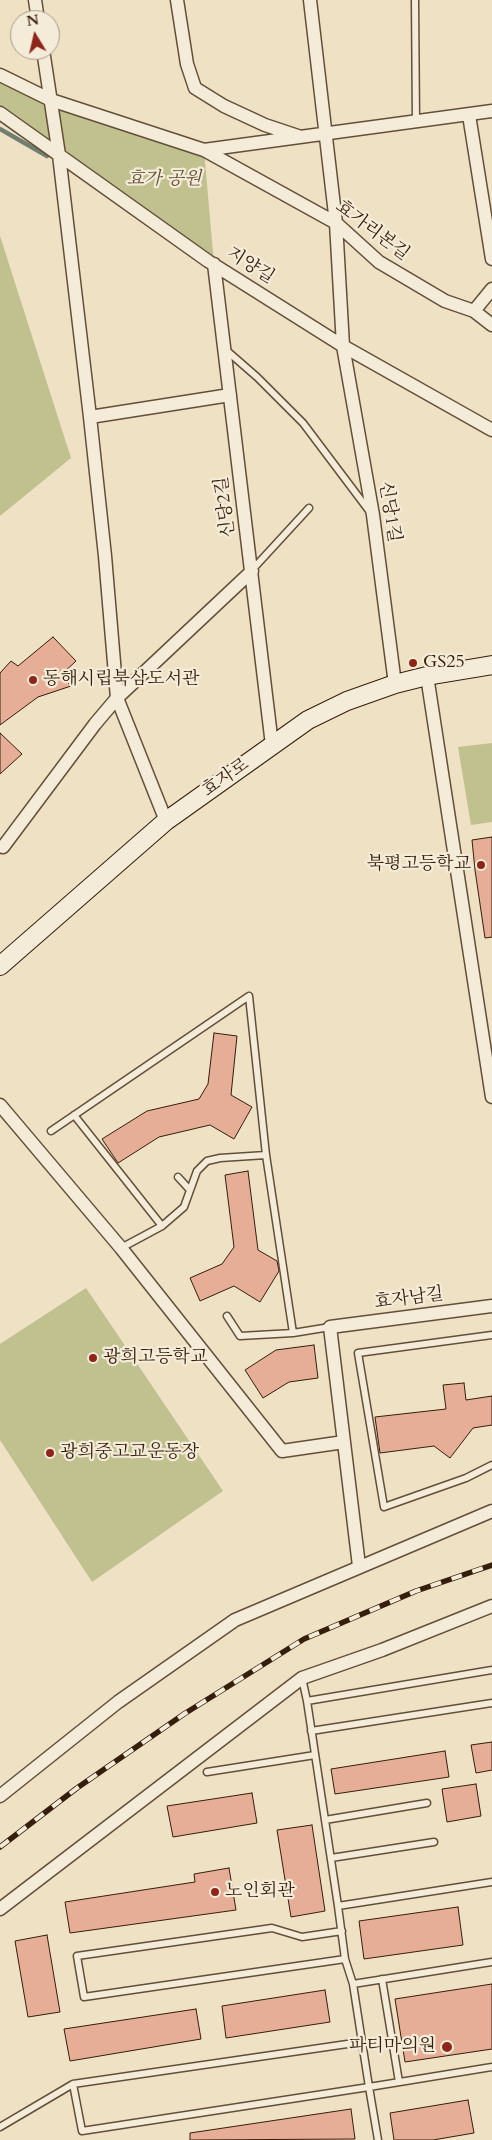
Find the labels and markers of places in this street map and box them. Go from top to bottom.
place label: GS25 [423,652,465,674]
marker: GS25 [407,657,419,669]
place label: 동해시립북삼도서관 [43,669,199,691]
marker: 동해시립북삼도서관 [27,674,39,686]
place label: 북평고등학교 [367,854,471,876]
marker: 북평고등학교 [475,859,487,871]
place label: 광희고등학교 [103,1347,207,1369]
marker: 광희고등학교 [87,1352,99,1364]
place label: 광희중고교운동장 [60,1442,199,1464]
marker: 광희중고교운동장 [44,1447,56,1459]
place label: 노인회관 [225,1881,295,1903]
marker: 노인회관 [209,1886,221,1898]
place label: 파티마의원 [349,2036,436,2058]
marker: 파티마의원 [440,2040,454,2054]

